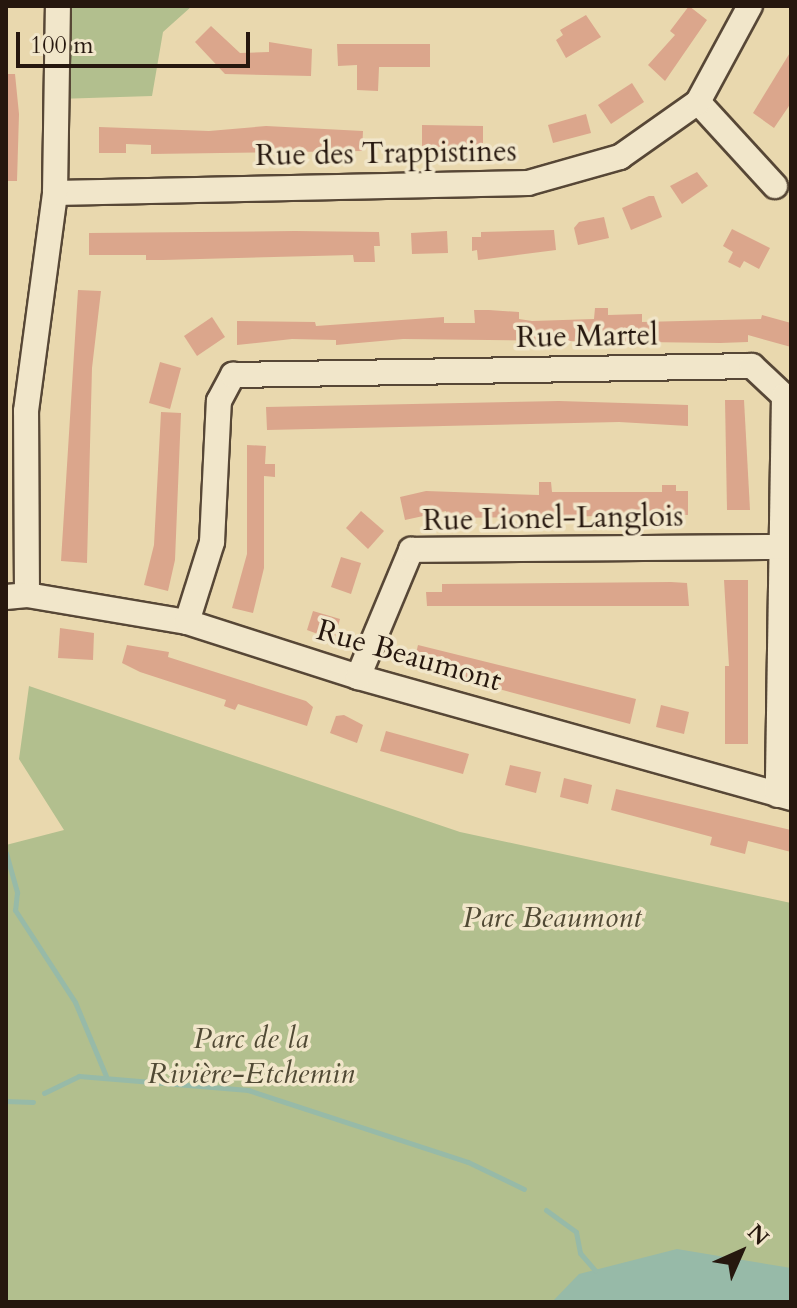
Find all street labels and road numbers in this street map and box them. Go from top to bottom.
street label: Rue des Trappistines [255,134,517,174]
street label: Rue Martel [516,318,658,356]
street label: Rue Lionel-Langlois [422,499,684,539]
street label: Rue Beaumont [312,612,506,700]

